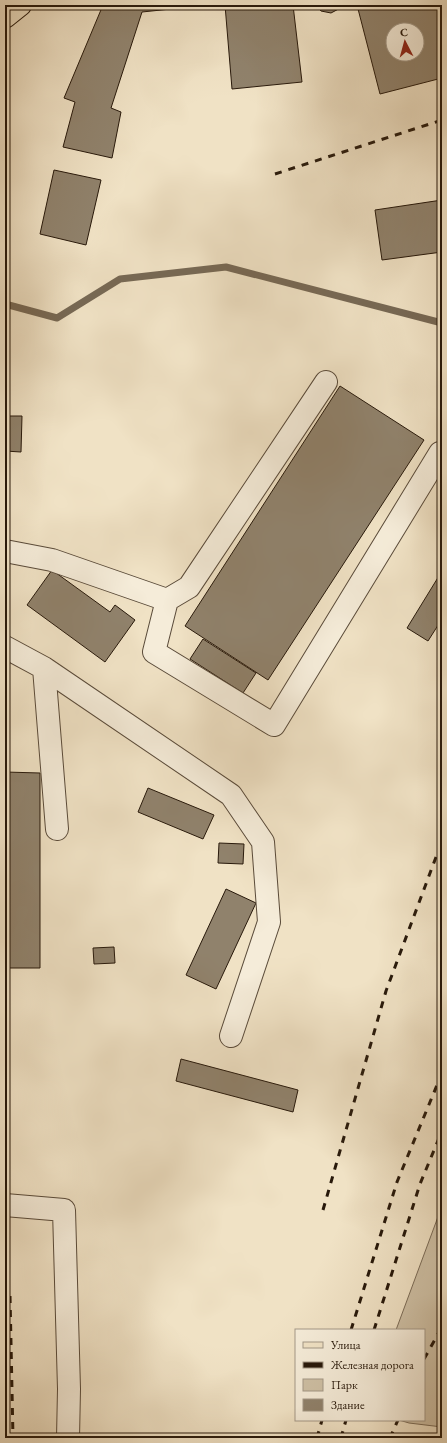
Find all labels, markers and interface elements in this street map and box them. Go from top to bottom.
north arrow [385,22,425,62]
text: С [399,25,409,39]
legend [295,1329,425,1421]
text: Улица [330,1337,361,1353]
text: Железная дорога [330,1357,414,1373]
text: Парк [331,1377,358,1393]
text: Здание [331,1397,365,1413]

